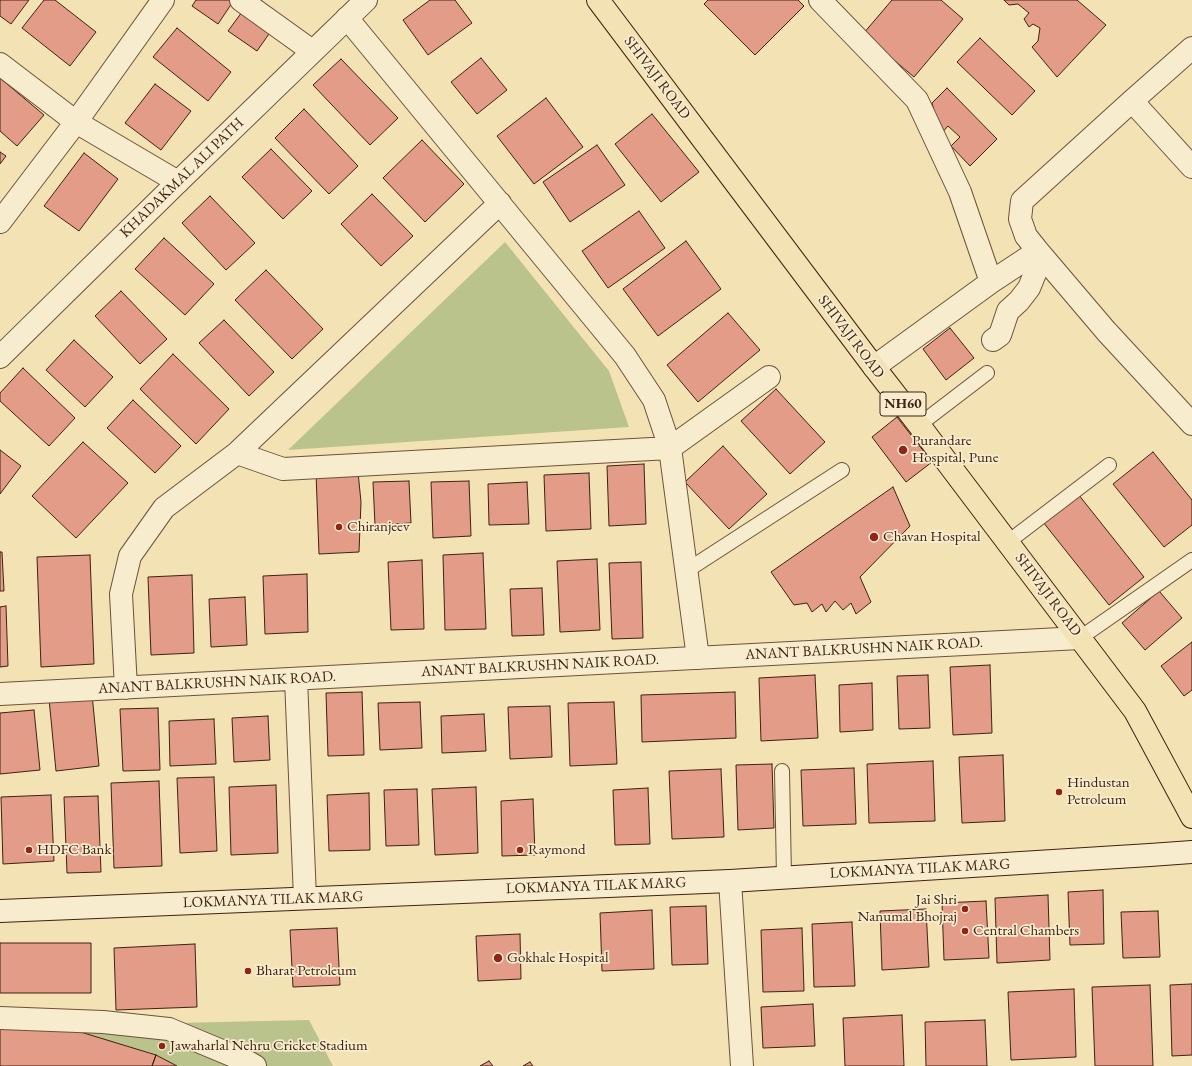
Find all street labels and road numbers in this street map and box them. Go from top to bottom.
street label: SHIVAJI ROAD [620,33,694,123]
street label: KHADAKMAL ALI PATH [116,114,248,242]
street label: SHIVAJI ROAD [814,292,888,382]
road number: NH60 [880,392,926,416]
street label: SHIVAJI ROAD [1011,550,1085,640]
street label: ANANT BALKRUSHN NAIK ROAD. [744,634,984,664]
street label: ANANT BALKRUSHN NAIK ROAD. [420,651,660,681]
street label: ANANT BALKRUSHN NAIK ROAD. [97,668,337,698]
street label: LOKMANYA TILAK MARG [829,855,1011,883]
street label: LOKMANYA TILAK MARG [505,874,687,898]
street label: LOKMANYA TILAK MARG [182,888,364,912]

